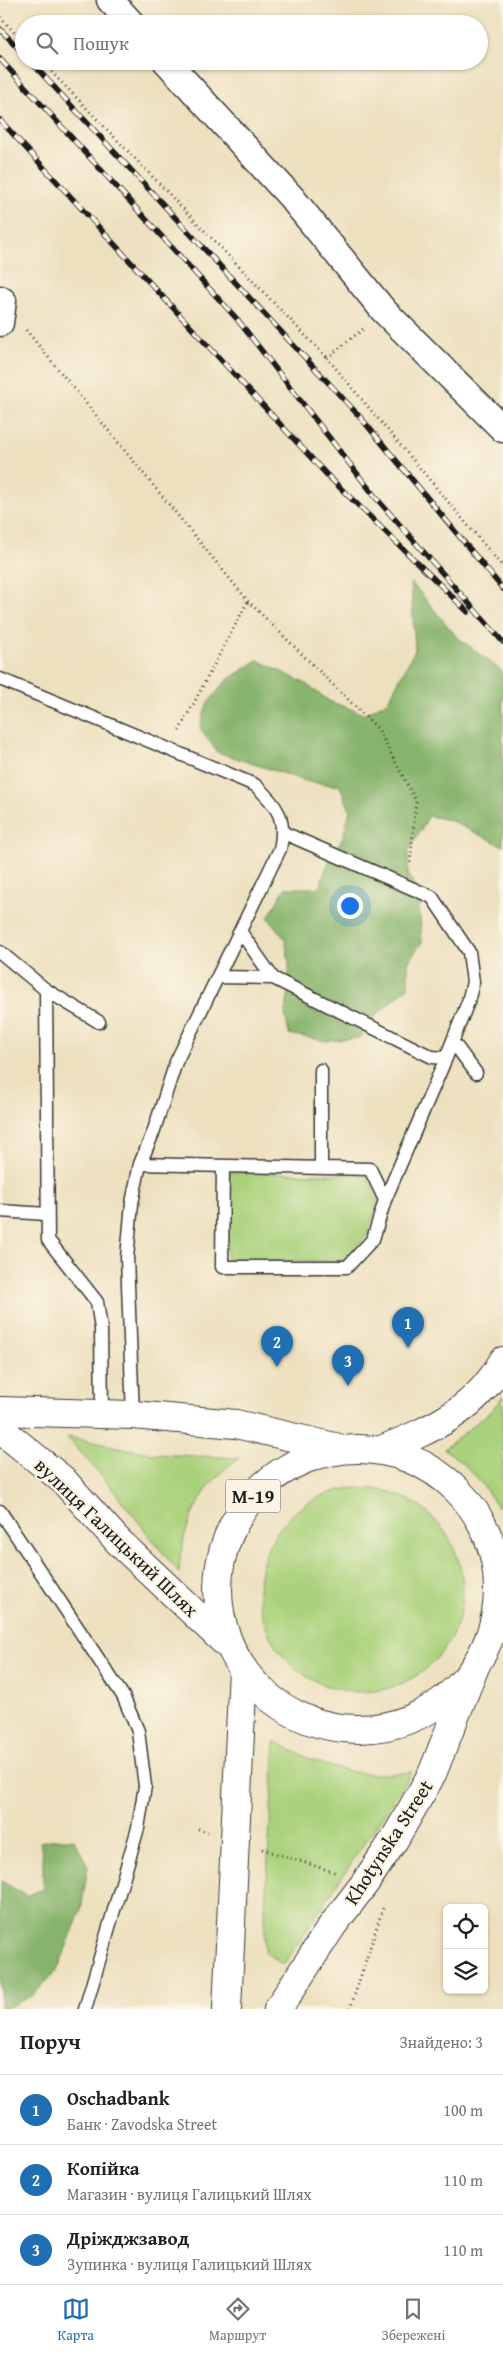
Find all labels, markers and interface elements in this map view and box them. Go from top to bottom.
search box [15,15,488,70]
icon: search [33,29,61,57]
text: Пошук [73,29,129,57]
your location [337,893,363,919]
pin: 1 [392,1307,424,1348]
pin: 2 [261,1326,293,1367]
pin: 3 [332,1345,364,1386]
street label: вулиця Галицький Шлях [28,1451,206,1624]
road number: М-19 [226,1480,280,1512]
street label: Khotynska Street [337,1774,439,1910]
map controls [443,1904,488,1994]
button: locate [443,1904,488,1949]
button: layers [443,1949,488,1994]
text: Поруч [20,2026,81,2057]
text: Знайдено: 3 [400,2030,483,2054]
text: Oschadbank [67,2084,170,2112]
text: 1 [32,2098,40,2122]
text: 100 m [443,2098,483,2122]
text: Банк · Zavodska Street [67,2112,217,2136]
text: Копійка [67,2154,140,2182]
text: 2 [32,2168,40,2192]
text: 110 m [443,2168,483,2192]
text: Магазин · вулиця Галицький Шлях [67,2182,312,2206]
text: Дріжджзавод [67,2224,189,2252]
text: 3 [32,2238,40,2262]
text: 110 m [443,2238,483,2262]
text: Зупинка · вулиця Галицький Шлях [67,2252,312,2276]
tab: Карта [58,2295,94,2345]
tab: Маршрут [209,2295,266,2345]
tab: Збережені [381,2295,445,2345]

